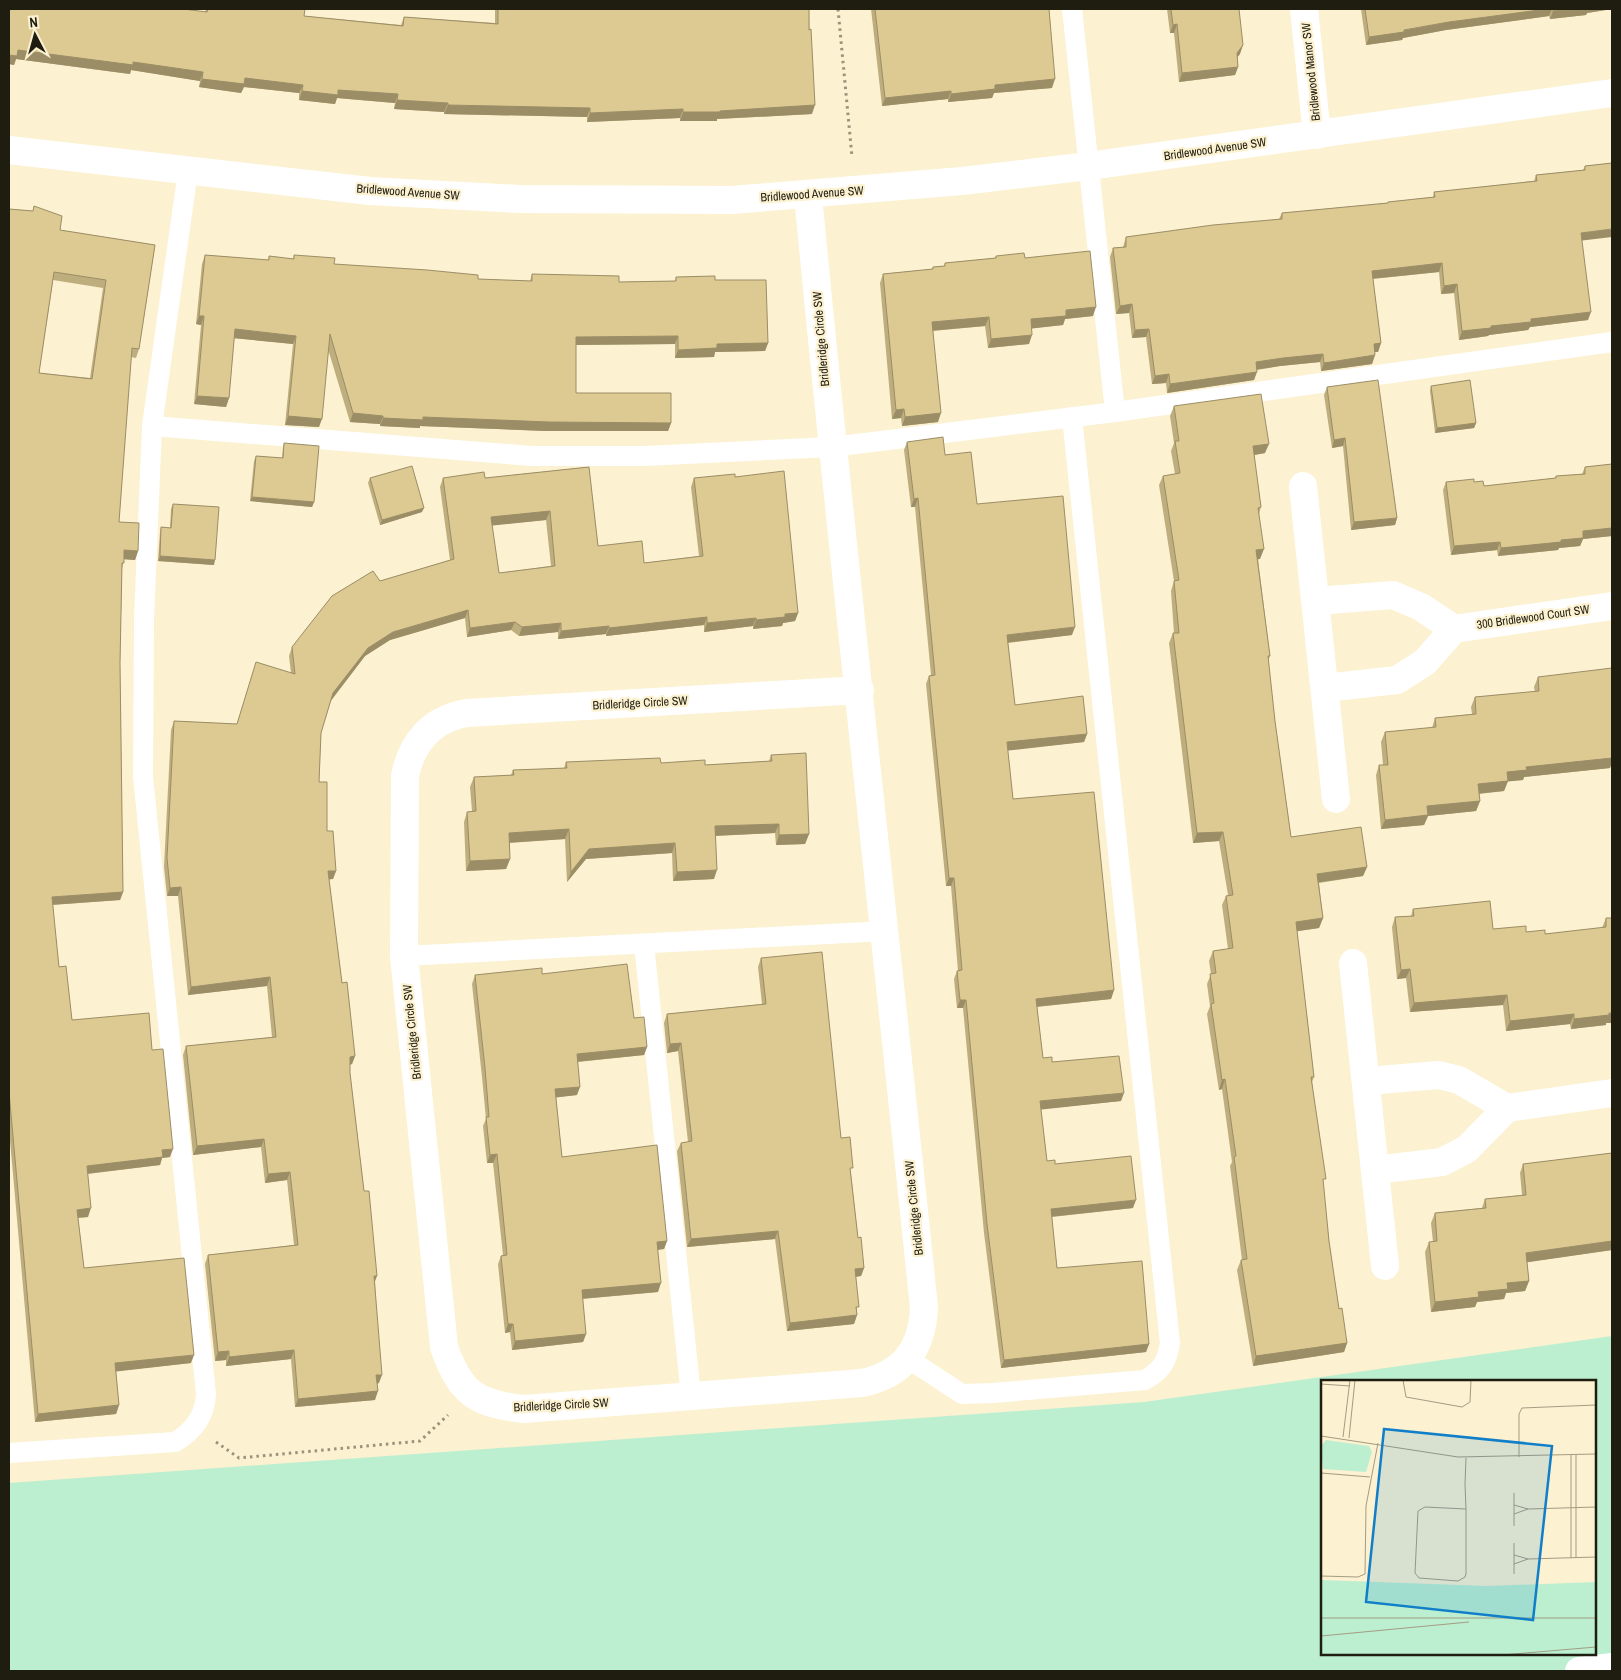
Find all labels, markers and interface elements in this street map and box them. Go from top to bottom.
north arrow [10,10,60,60]
text: N [29,13,39,31]
street label: Bridlewood Manor SW [1298,22,1324,122]
street label: Bridlewood Avenue SW [1163,134,1268,164]
street label: Bridlewood Avenue SW [356,180,461,204]
street label: Bridlewood Avenue SW [760,182,865,206]
street label: Bridleridge Circle SW [809,290,833,387]
street label: 300 Bridlewood Court SW [1476,601,1591,633]
street label: Bridleridge Circle SW [592,692,689,713]
street label: Bridleridge Circle SW [399,983,425,1080]
street label: Bridleridge Circle SW [901,1159,927,1256]
inset map [1321,1380,1596,1655]
street label: Bridleridge Circle SW [513,1394,610,1415]

